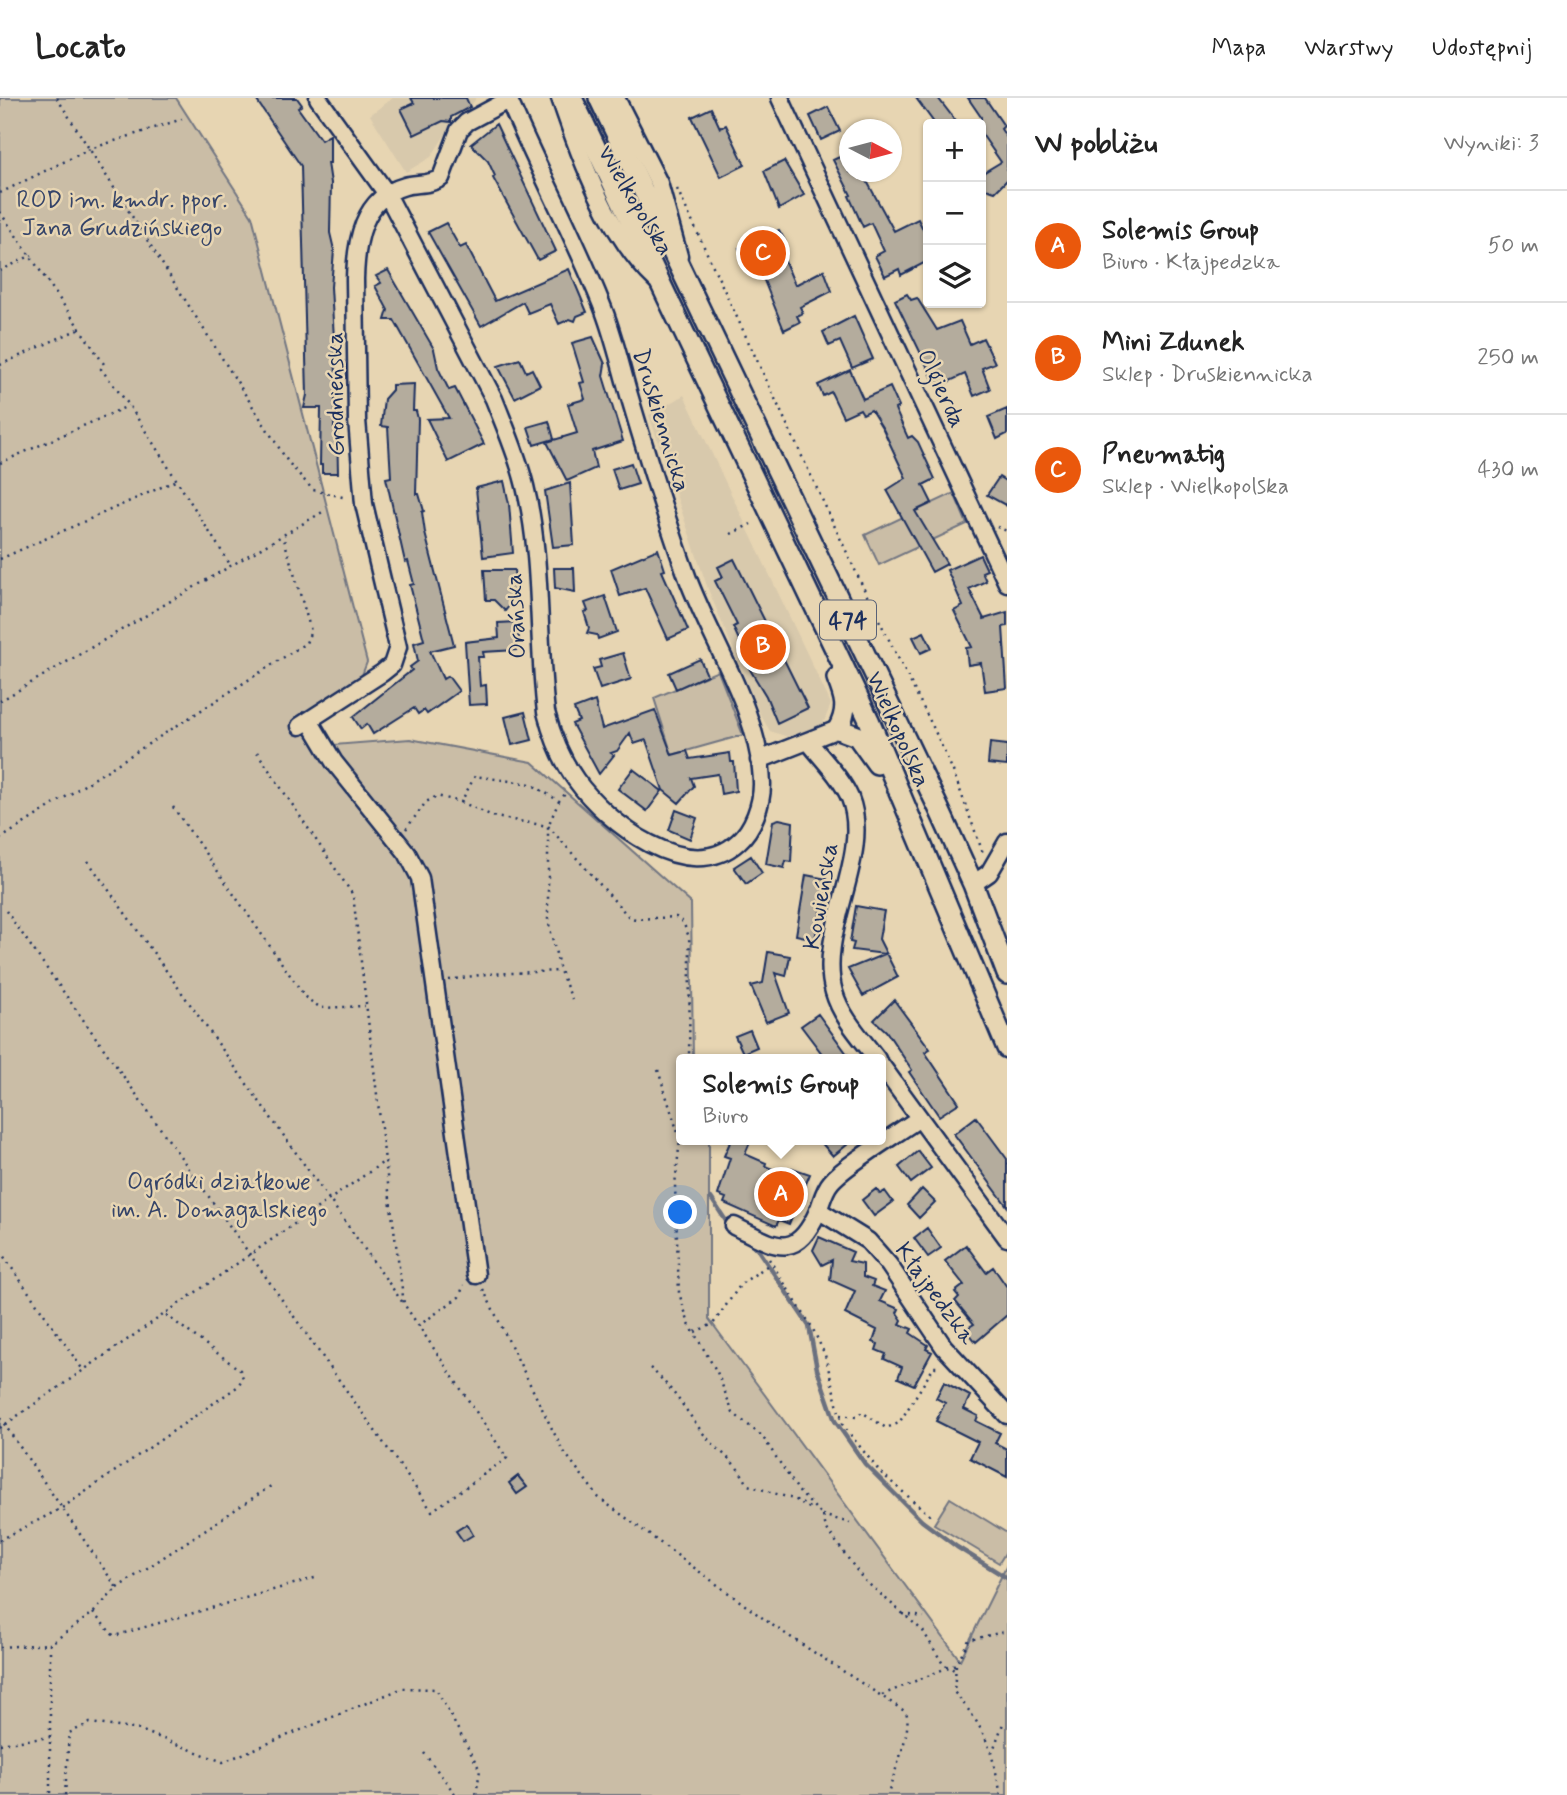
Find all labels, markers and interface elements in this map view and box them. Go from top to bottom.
text: Locato [35,26,126,70]
text: Mapa [1211,33,1266,64]
text: Warstwy [1304,33,1394,64]
text: Udostępnij [1432,33,1532,64]
north arrow [839,119,902,182]
map controls [923,119,986,308]
button: + [923,119,986,182]
text: W pobliżu [1035,124,1158,163]
text: Wyniki: 3 [1443,129,1539,159]
street label: Wielkopolska [590,140,680,262]
button: − [923,182,986,245]
park label: ROD im. kmdr. ppor. Jana Grudzińskiego [16,185,228,246]
text: Solemis Group [1102,214,1259,248]
pin: C [740,227,786,279]
text: A [1050,231,1066,261]
text: 50 m [1488,231,1539,261]
button: layers [923,245,986,308]
text: Biuro · Kłajpedzka [1102,248,1280,278]
text: Mini Zdunek [1102,326,1244,360]
street label: Grodnieńska [320,332,353,456]
text: B [1051,343,1065,373]
text: 250 m [1477,343,1539,373]
street label: Olgierda [906,344,972,434]
street label: Druskiennicka [624,345,697,496]
text: Sklep · Druskiennicka [1102,360,1313,390]
text: Pneumatig [1102,438,1225,472]
text: C [1050,455,1066,485]
text: 430 m [1478,455,1539,485]
text: Sklep · Wielkopolska [1102,472,1289,502]
street label: Orańska [499,572,534,660]
road number: 474 [820,600,876,640]
pin: B [740,621,786,673]
street label: Wielkopolska [858,667,937,792]
street label: Kowieńska [797,840,846,952]
popup [676,1054,886,1145]
text: Solemis Group [702,1068,860,1102]
text: Biuro [702,1102,749,1132]
park label: Ogródki działkowe im. A. Domagalskiego [111,1167,327,1228]
pin: A [758,1168,804,1220]
your location [663,1195,697,1229]
street label: Kłajpedzka [887,1237,983,1352]

